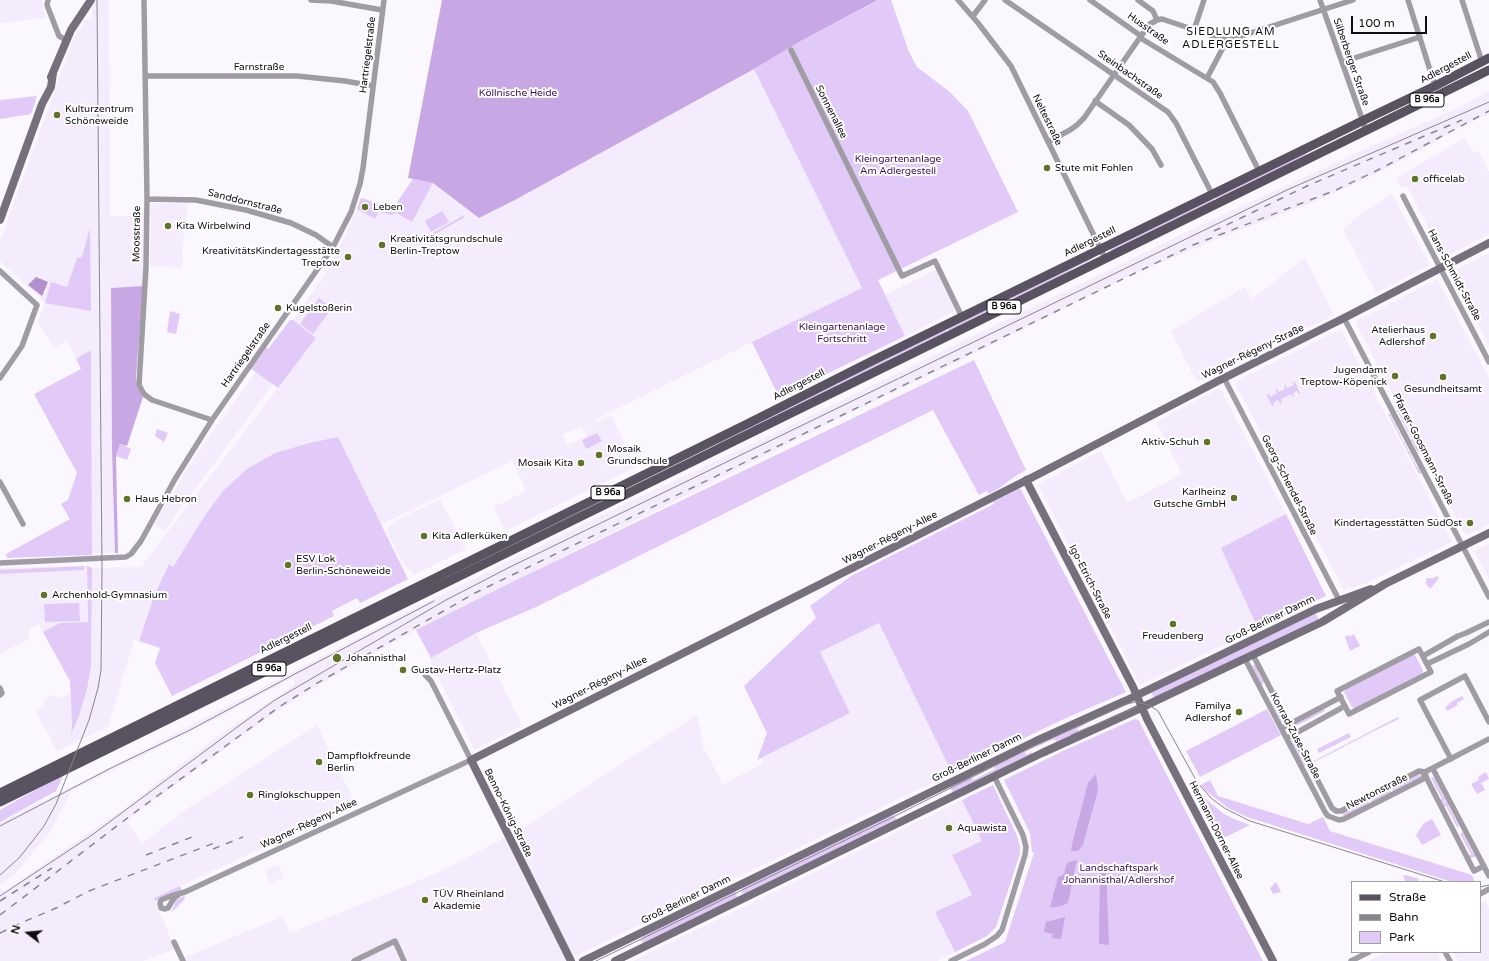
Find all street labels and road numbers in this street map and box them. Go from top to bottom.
street label: Husstraße [1125,10,1171,48]
street label: Hartriegelstraße [357,16,379,94]
street label: Silberberger Straße [1330,17,1372,107]
street label: Steinbachstraße [1095,48,1165,102]
street label: Adlergestell [1418,49,1474,87]
street label: Farnstraße [234,61,284,73]
street label: Sonnenallee [812,83,850,141]
street label: Neltestraße [1030,93,1064,147]
road number: B 96a [1410,93,1444,107]
street label: Sanddornstraße [207,187,283,217]
street label: Moosstraße [131,206,143,262]
street label: Adlergestell [1062,224,1118,260]
street label: Hans-Schmidt-Straße [1425,227,1483,323]
road number: B 96a [987,300,1021,314]
street label: Hartriegelstraße [219,320,273,390]
street label: Wagner-Régeny-Straße [1200,322,1306,382]
street label: Adlergestell [771,367,827,403]
street label: Pfarrer-Goosmann-Straße [1390,391,1456,507]
street label: Georg-Schendel-Straße [1258,433,1320,537]
road number: B 96a [591,486,625,500]
street label: Wagner-Régeny-Allee [841,509,939,567]
street label: Igo-Etrich-Straße [1066,543,1114,621]
street label: Groß-Berliner Damm [1223,593,1317,647]
street label: Adlergestell [258,621,314,657]
street label: Wagner-Régeny-Allee [551,654,649,712]
road number: B 96a [252,662,286,676]
street label: Konrad-Zuse-Straße [1267,691,1323,781]
street label: Groß-Berliner Damm [930,731,1024,785]
street label: Benno-König-Straße [481,767,535,859]
street label: Newtonstraße [1344,771,1410,813]
street label: Hermann-Dorner-Allee [1186,779,1246,881]
street label: Wagner-Régeny-Allee [259,796,359,852]
street label: Groß-Berliner Damm [639,873,733,927]

